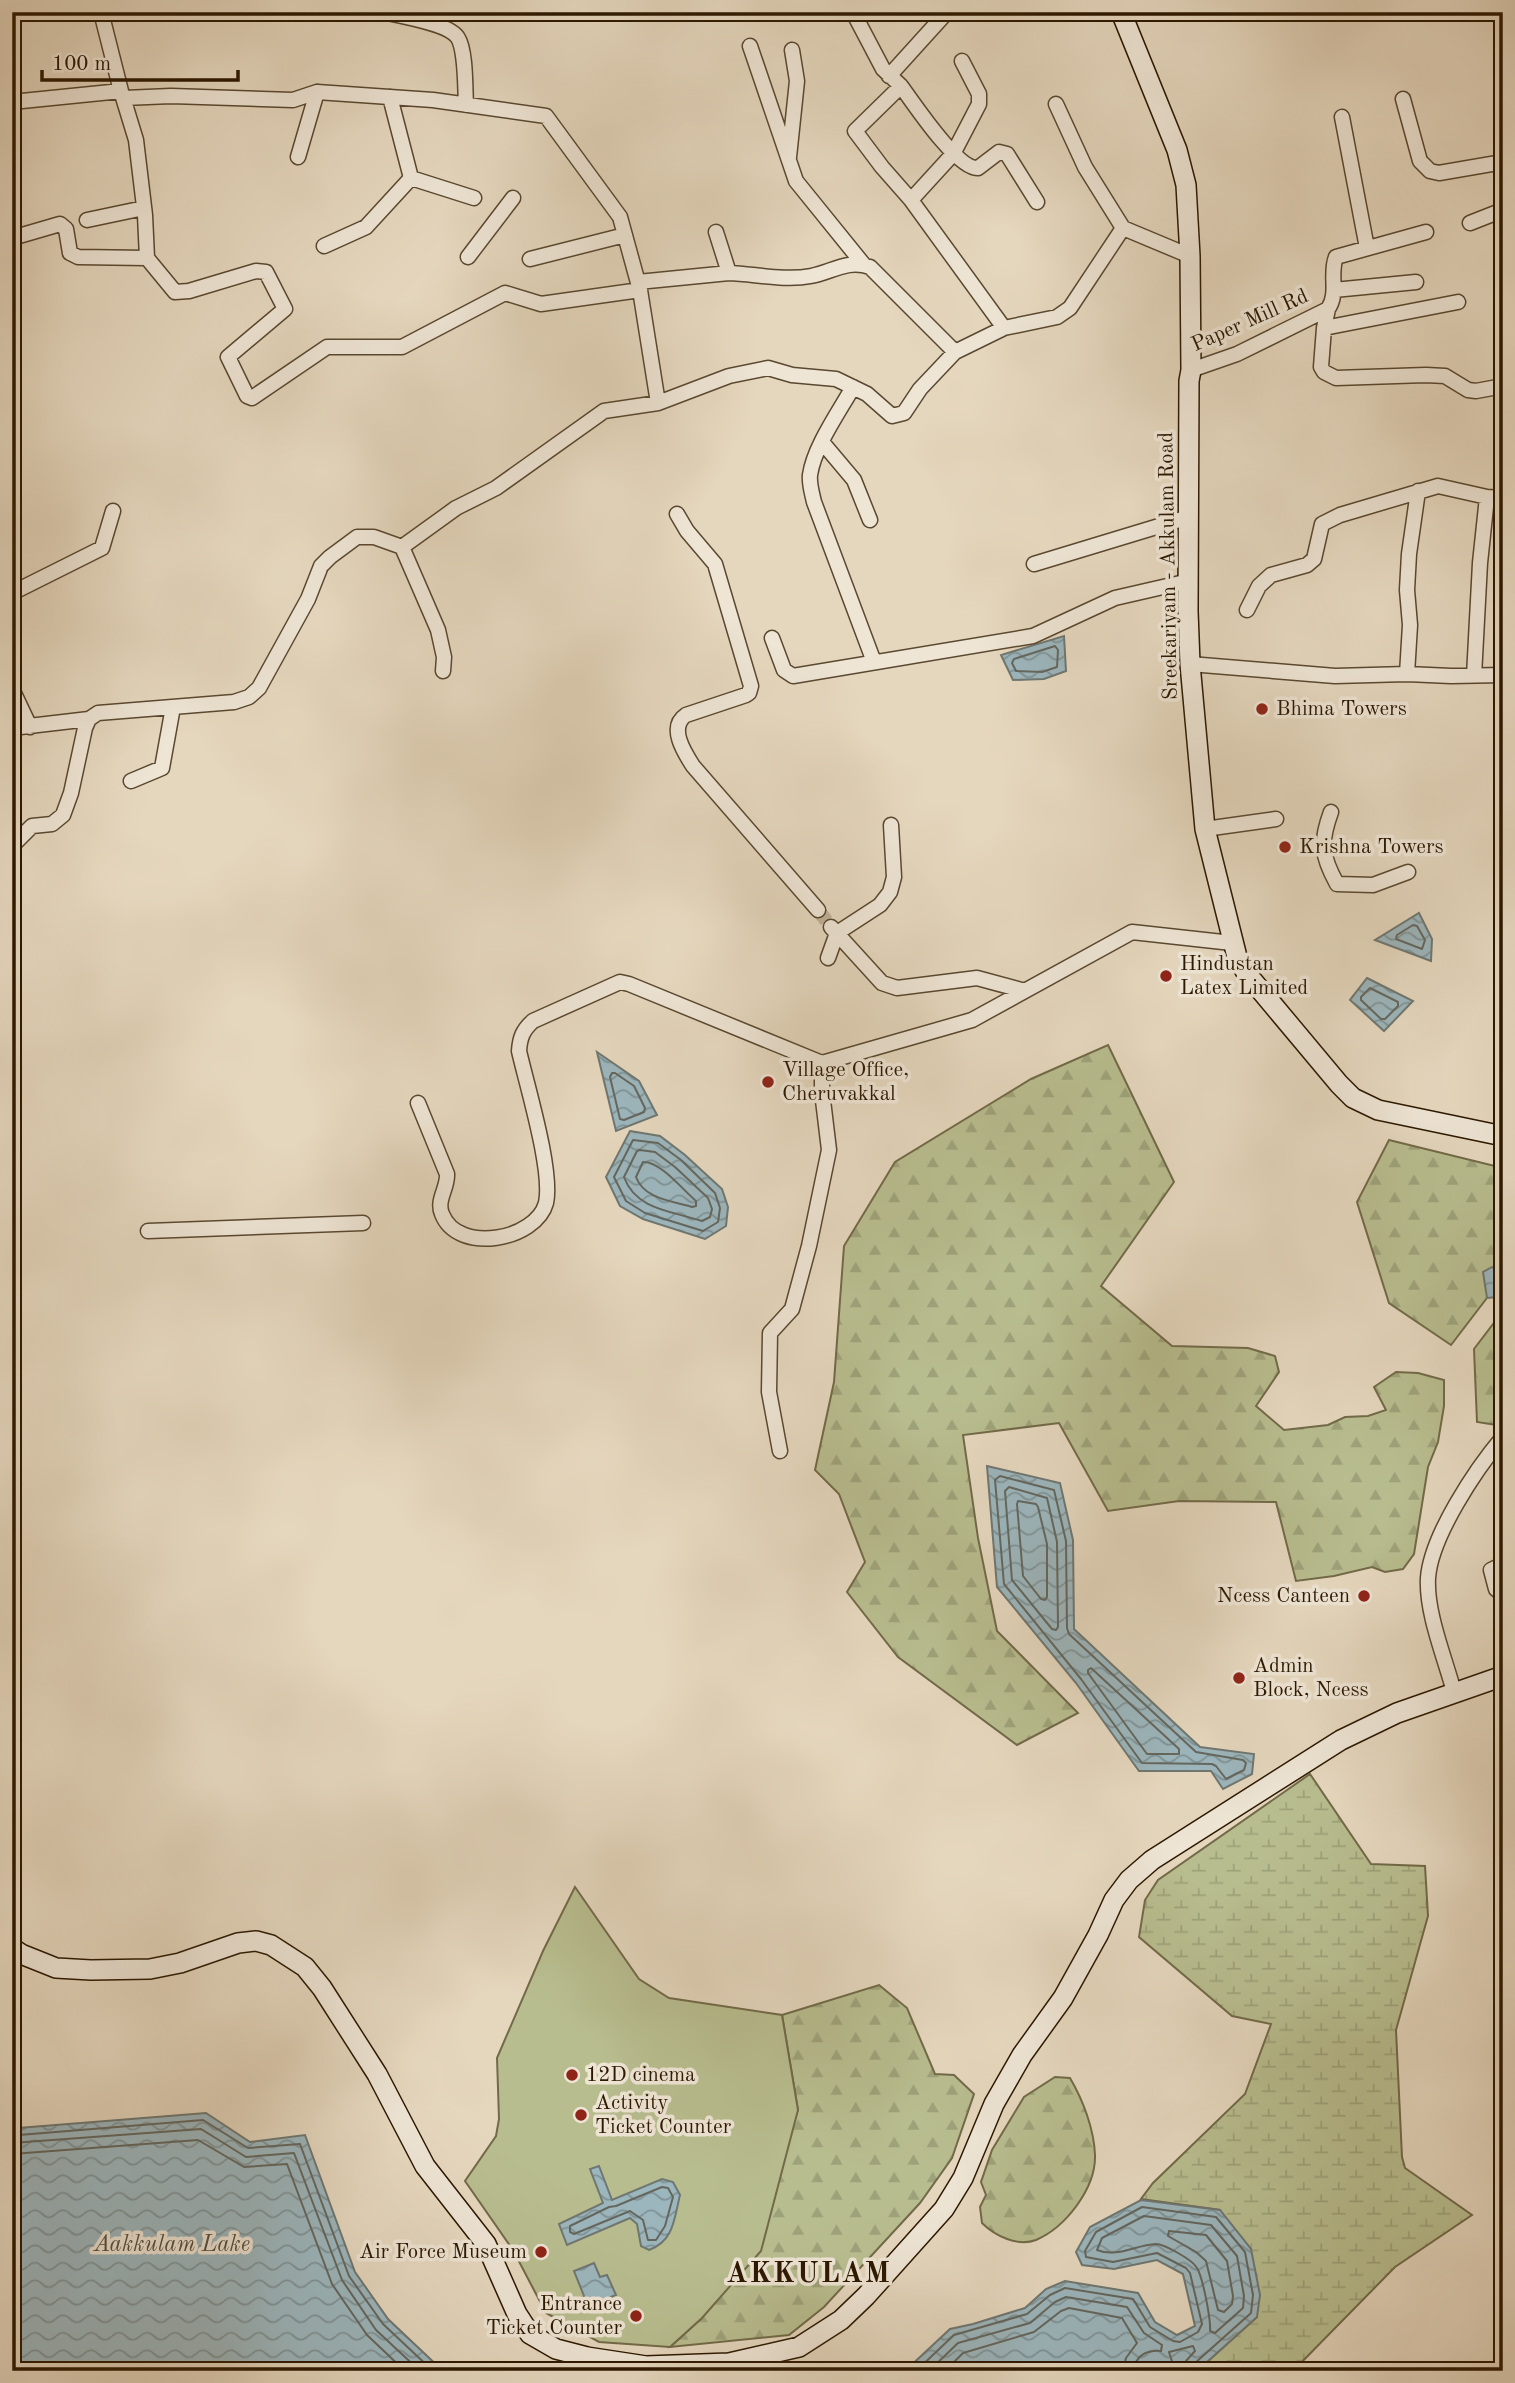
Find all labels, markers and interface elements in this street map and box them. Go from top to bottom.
scale bar [42,38,238,82]
text: 100 m [52,54,111,75]
street label: Paper Mill Rd [1189,286,1312,356]
street label: Sreekariyam - Akkulam Road [1156,432,1182,700]
place label: Bhima Towers [1276,699,1407,720]
marker: Bhima Towers [1254,701,1270,717]
place label: Krishna Towers [1299,837,1444,858]
marker: Krishna Towers [1277,839,1293,855]
place label: Hindustan Latex Limited [1180,954,1308,999]
marker: Hindustan Latex Limited [1158,968,1174,984]
place label: Village Office, Cheruvakkal [782,1060,909,1105]
marker: Village Office, Cheruvakkal [760,1074,776,1090]
place label: Ncess Canteen [1217,1586,1350,1607]
marker: Ncess Canteen [1356,1588,1372,1604]
place label: Admin Block, Ncess [1253,1656,1369,1701]
marker: Admin Block, Ncess [1231,1670,1247,1686]
place label: 12D cinema [586,2065,696,2086]
marker: 12D cinema [564,2067,580,2083]
place label: Activity Ticket Counter [595,2093,732,2138]
marker: Activity Ticket Counter [573,2107,589,2123]
water label: Aakkulam Lake [92,2233,250,2256]
place label: Air Force Museum [359,2242,527,2263]
marker: Air Force Museum [533,2244,549,2260]
district label: AKKULAM [726,2261,892,2289]
place label: Entrance Ticket Counter [486,2294,622,2339]
marker: Entrance Ticket Counter [628,2308,644,2324]

